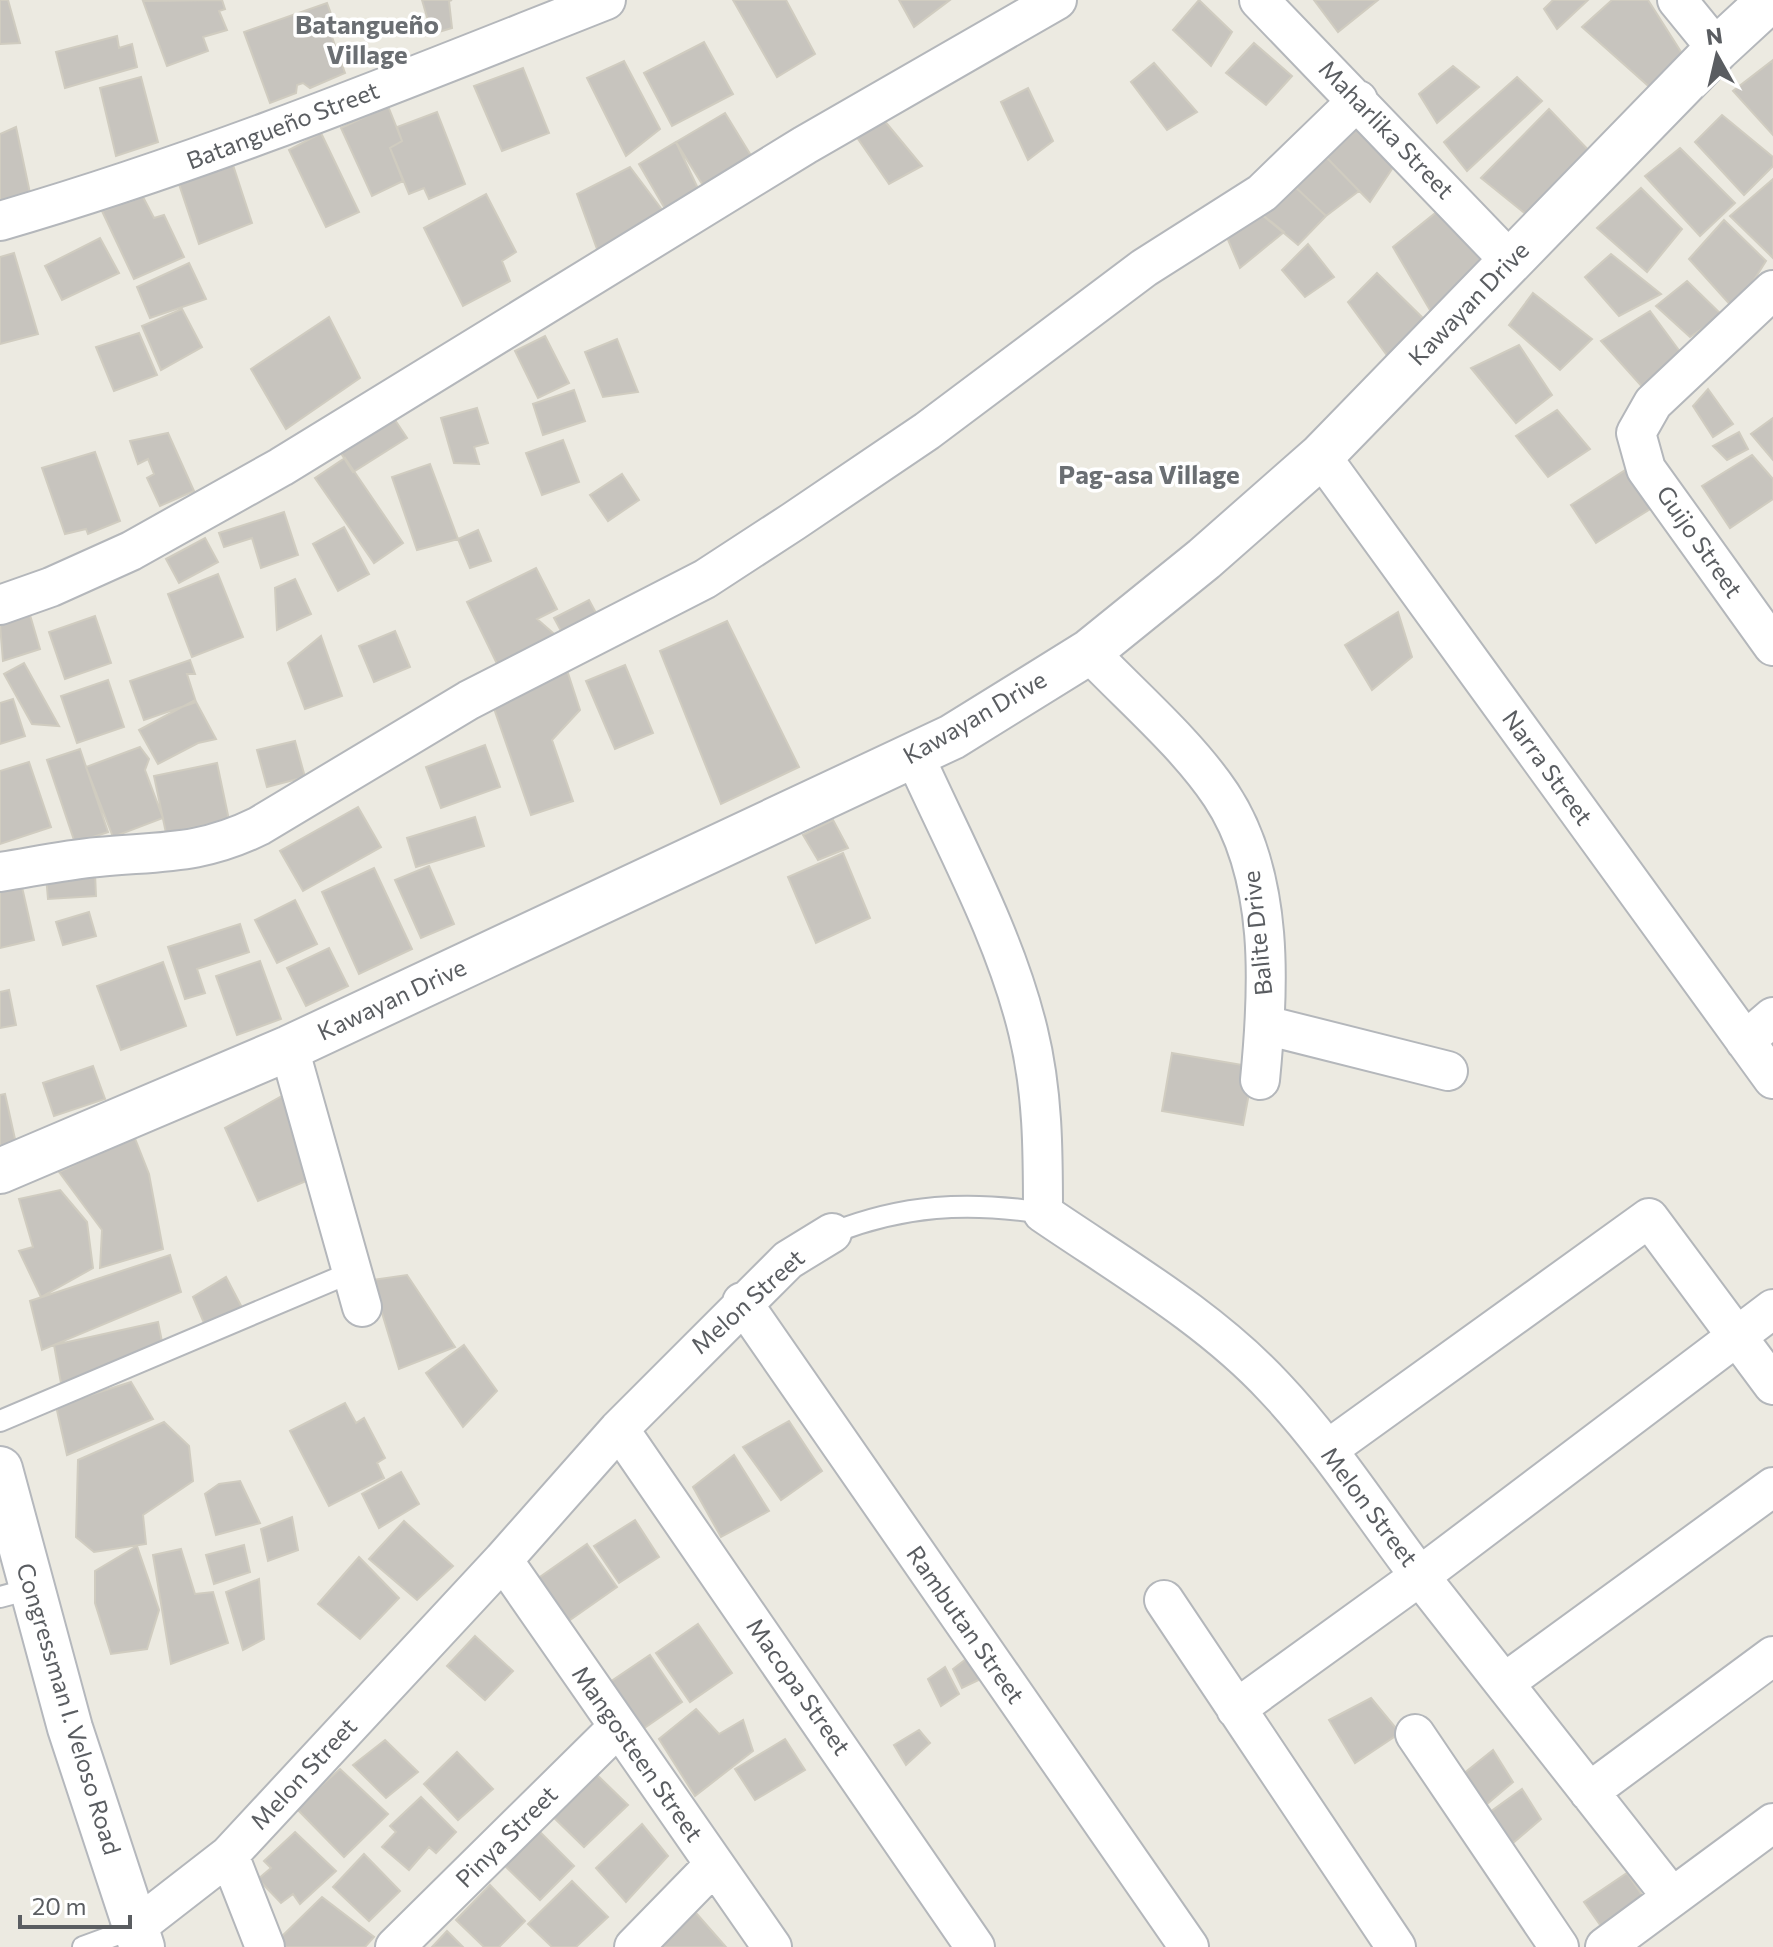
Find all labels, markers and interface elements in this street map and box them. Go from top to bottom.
district label: Batangueño Village [295,8,439,69]
north arrow [1677,16,1757,96]
text: N [1704,21,1724,50]
street label: Maharlika Street [1314,54,1461,204]
street label: Batangueño Street [182,74,383,175]
street label: Kawayan Drive [1402,235,1534,371]
district label: Pag-asa Village [1058,458,1240,489]
street label: Guijo Street [1651,480,1749,603]
street label: Kawayan Drive [897,664,1051,769]
street label: Narra Street [1497,704,1600,830]
street label: Balite Drive [1236,869,1277,997]
street label: Kawayan Drive [312,952,470,1046]
street label: Melon Street [684,1242,810,1359]
street label: Melon Street [1316,1441,1425,1572]
street label: Rambutan Street [901,1540,1031,1709]
street label: Congressman I. Veloso Road [11,1559,128,1858]
street label: Macopa Street [741,1612,857,1760]
street label: Mangosteen Street [567,1660,710,1847]
street label: Melon Street [244,1711,362,1835]
street label: Pinya Street [449,1779,563,1893]
scale bar [20,1879,130,1929]
text: 20 m [32,1891,86,1920]

